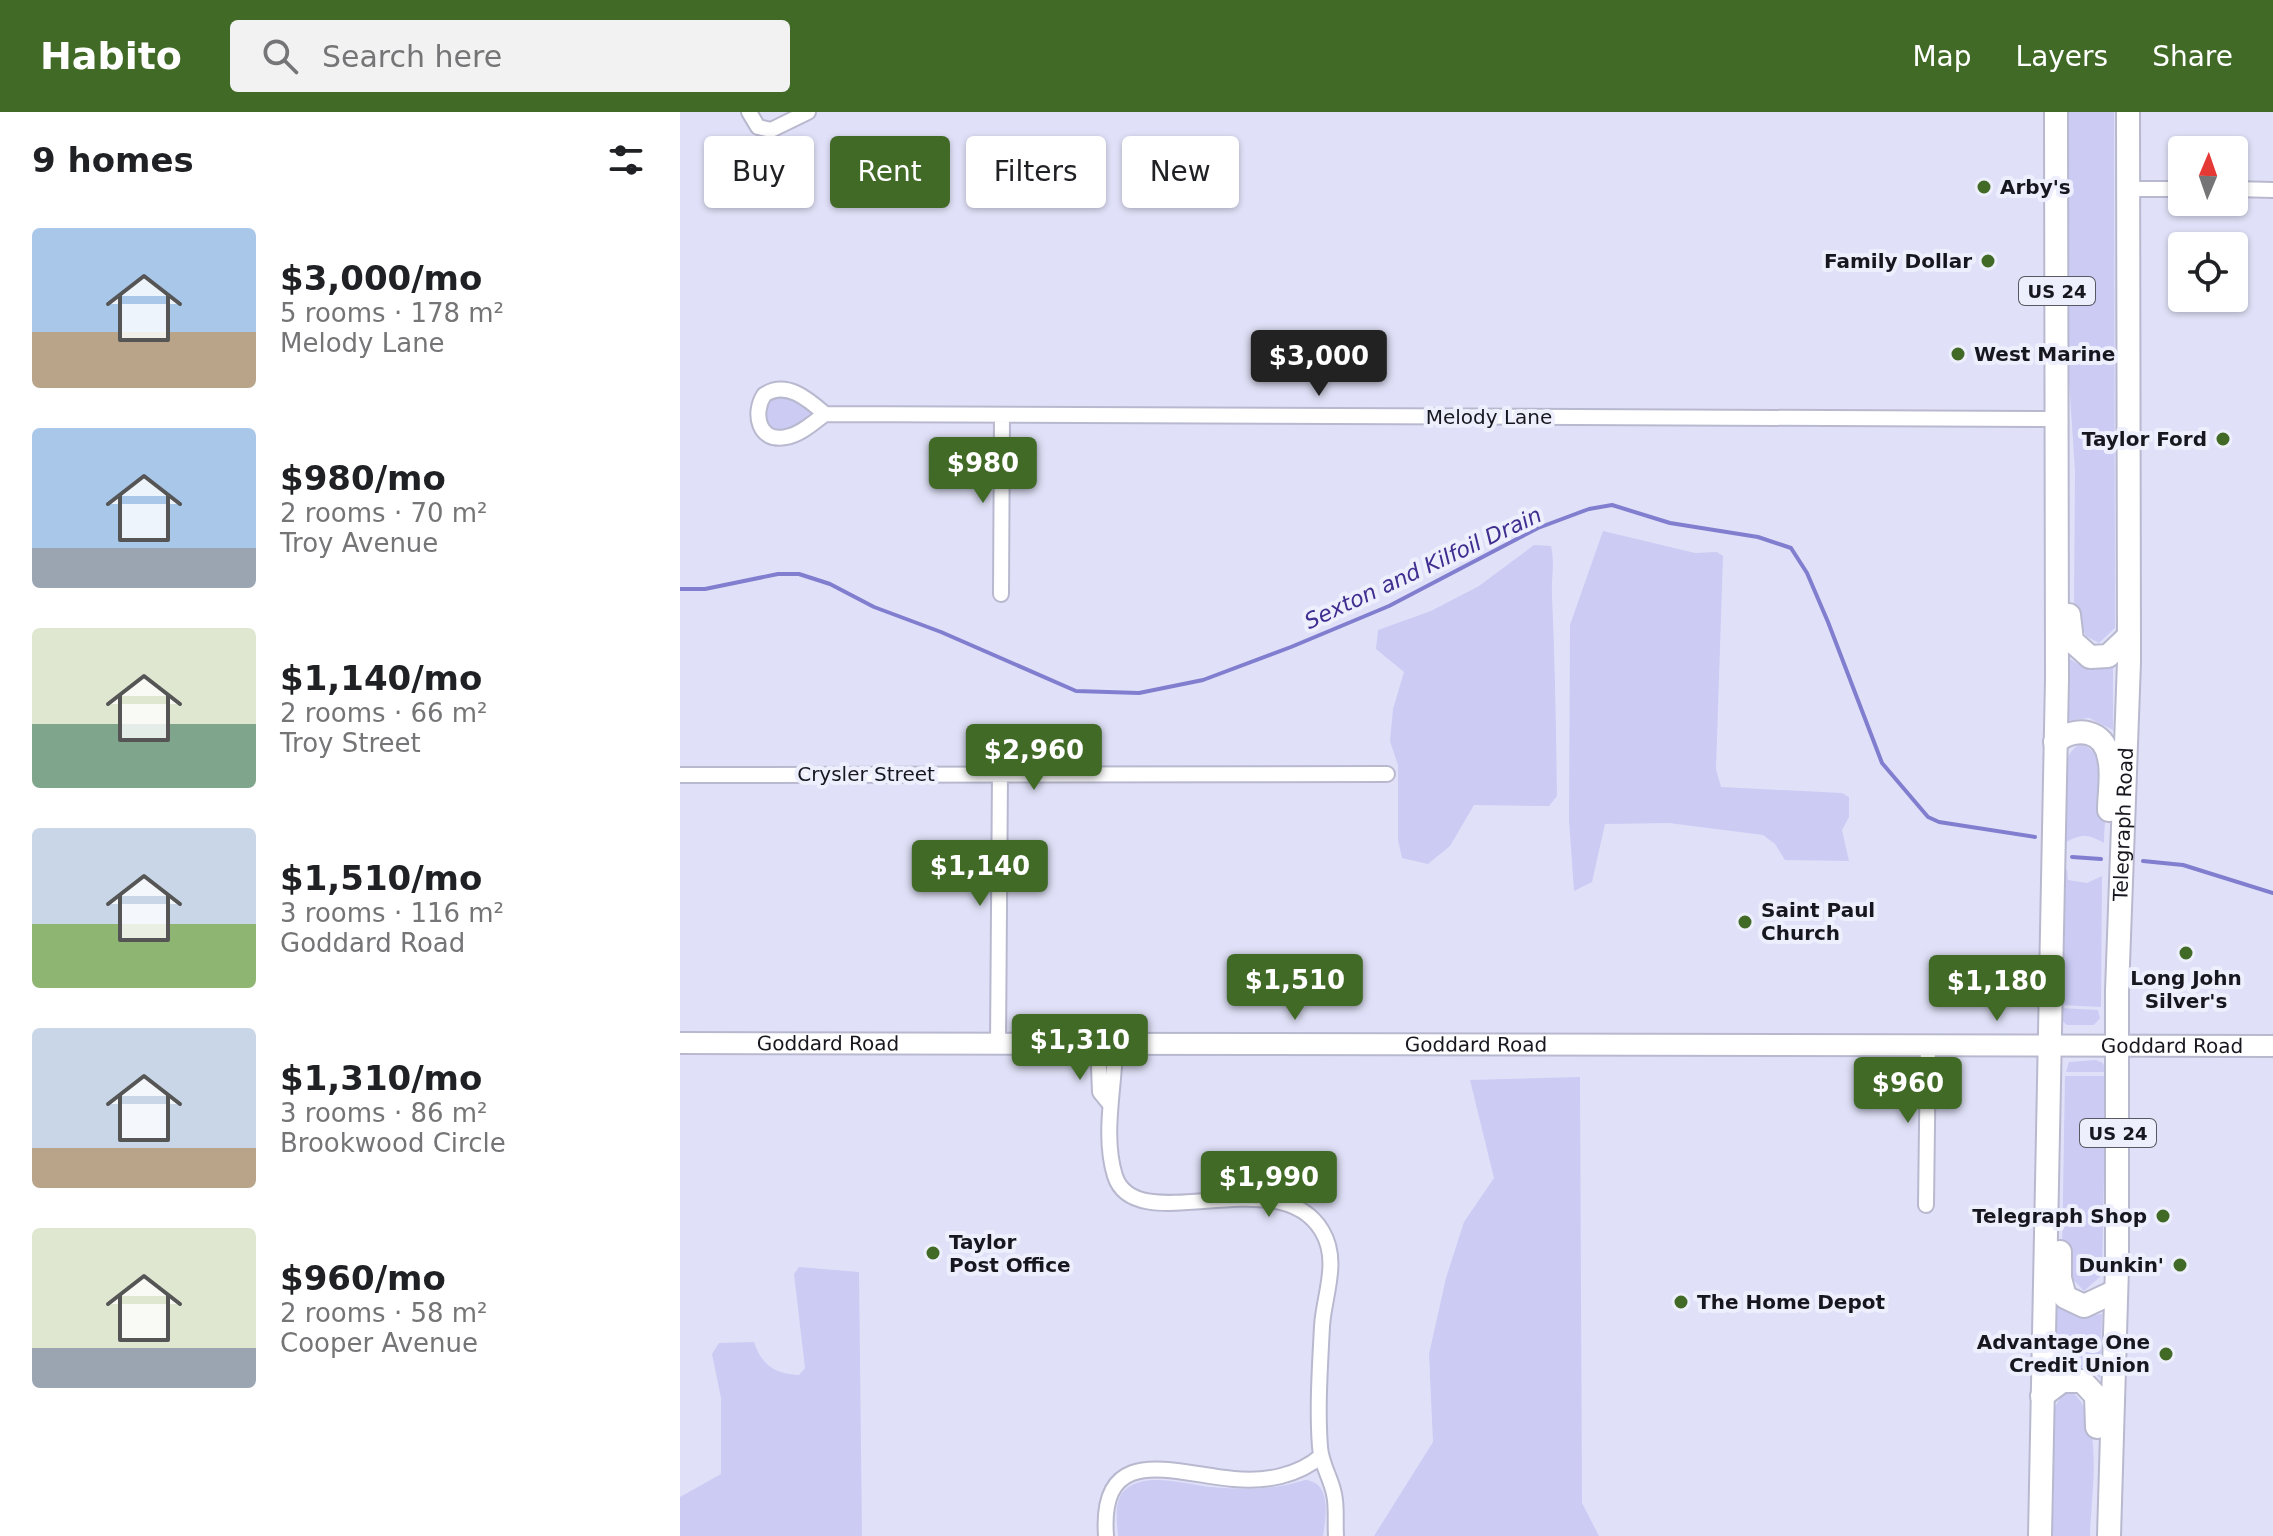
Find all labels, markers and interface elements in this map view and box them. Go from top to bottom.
search box [230,20,790,92]
text: Habito [40,34,182,78]
icon: search [258,34,302,78]
text: Search here [322,39,502,74]
text: Map [1912,40,1972,73]
text: Layers [2016,40,2108,73]
text: Share [2152,40,2233,73]
chip: Buy [704,136,814,208]
chip: Rent [830,136,950,208]
chip: Filters [966,136,1106,208]
chip: New [1122,136,1239,208]
north arrow [2168,136,2248,216]
map controls [2168,136,2248,312]
icon: filters [604,138,648,182]
text: 9 homes [32,140,194,180]
place label: Arby's [2000,175,2071,199]
marker: Arby's [1975,178,1993,196]
button: locate [2168,232,2248,312]
place label: Family Dollar [1824,249,1972,273]
marker: Family Dollar [1979,252,1997,270]
text: $3,000/mo [280,258,482,298]
icon: home [96,260,192,356]
road number: US 24 [2019,277,2095,305]
text: 5 rooms · 178 m² [280,298,504,328]
text: Melody Lane [280,328,445,358]
pin: $3,000 [1254,330,1384,398]
text: $3,000 [1269,341,1369,371]
place label: West Marine [1974,342,2115,366]
marker: West Marine [1949,345,1967,363]
street label: Melody Lane [1426,405,1552,429]
place label: Taylor Ford [2082,427,2207,451]
marker: Taylor Ford [2214,430,2232,448]
pin: $980 [936,437,1030,505]
text: $980 [947,448,1019,478]
text: $980/mo [280,458,446,498]
icon: home [96,460,192,556]
text: 2 rooms · 70 m² [280,498,488,528]
water label: Sexton and Kilfoil Drain [1301,502,1545,634]
text: Troy Avenue [280,528,438,558]
text: $1,140/mo [280,658,482,698]
icon: home [96,660,192,756]
text: 2 rooms · 66 m² [280,698,488,728]
pin: $2,960 [969,724,1099,792]
text: Troy Street [280,728,421,758]
text: $2,960 [984,735,1084,765]
street label: Telegraph Road [2108,747,2138,903]
street label: Crysler Street [797,762,935,786]
pin: $1,140 [915,840,1045,908]
text: $1,140 [930,851,1030,881]
text: $1,510/mo [280,858,482,898]
icon: home [96,860,192,956]
text: 3 rooms · 116 m² [280,898,504,928]
place label: Saint Paul Church [1761,898,1875,945]
marker: Saint Paul Church [1736,913,1754,931]
text: Goddard Road [280,928,465,958]
marker: Long John Silver's [2177,944,2195,962]
pin: $1,510 [1230,954,1360,1022]
pin: $1,180 [1932,955,2062,1023]
text: $1,510 [1245,965,1345,995]
text: $1,180 [1947,966,2047,996]
place label: Long John Silver's [2130,966,2242,1013]
pin: $1,310 [1015,1014,1145,1082]
text: $1,310 [1030,1025,1130,1055]
street label: Goddard Road [757,1031,899,1055]
street label: Goddard Road [1405,1032,1547,1057]
street label: Goddard Road [2101,1034,2243,1058]
pin: $960 [1861,1057,1955,1125]
text: $1,310/mo [280,1058,482,1098]
icon: home [96,1060,192,1156]
text: $960 [1872,1068,1944,1098]
text: 3 rooms · 86 m² [280,1098,488,1128]
road number: US 24 [2080,1119,2156,1147]
text: Brookwood Circle [280,1128,506,1158]
pin: $1,990 [1204,1151,1334,1219]
text: $1,990 [1219,1162,1319,1192]
place label: Telegraph Shop [1972,1204,2147,1228]
marker: Telegraph Shop [2154,1207,2172,1225]
place label: Taylor Post Office [949,1230,1071,1277]
marker: Taylor Post Office [924,1244,942,1262]
place label: Dunkin' [2078,1253,2164,1277]
marker: Dunkin' [2171,1256,2189,1274]
text: $960/mo [280,1258,446,1298]
icon: home [96,1260,192,1356]
place label: The Home Depot [1697,1290,1885,1314]
marker: The Home Depot [1672,1293,1690,1311]
text: 2 rooms · 58 m² [280,1298,488,1328]
text: Cooper Avenue [280,1328,478,1358]
place label: Advantage One Credit Union [1977,1330,2150,1377]
marker: Advantage One Credit Union [2157,1345,2175,1363]

